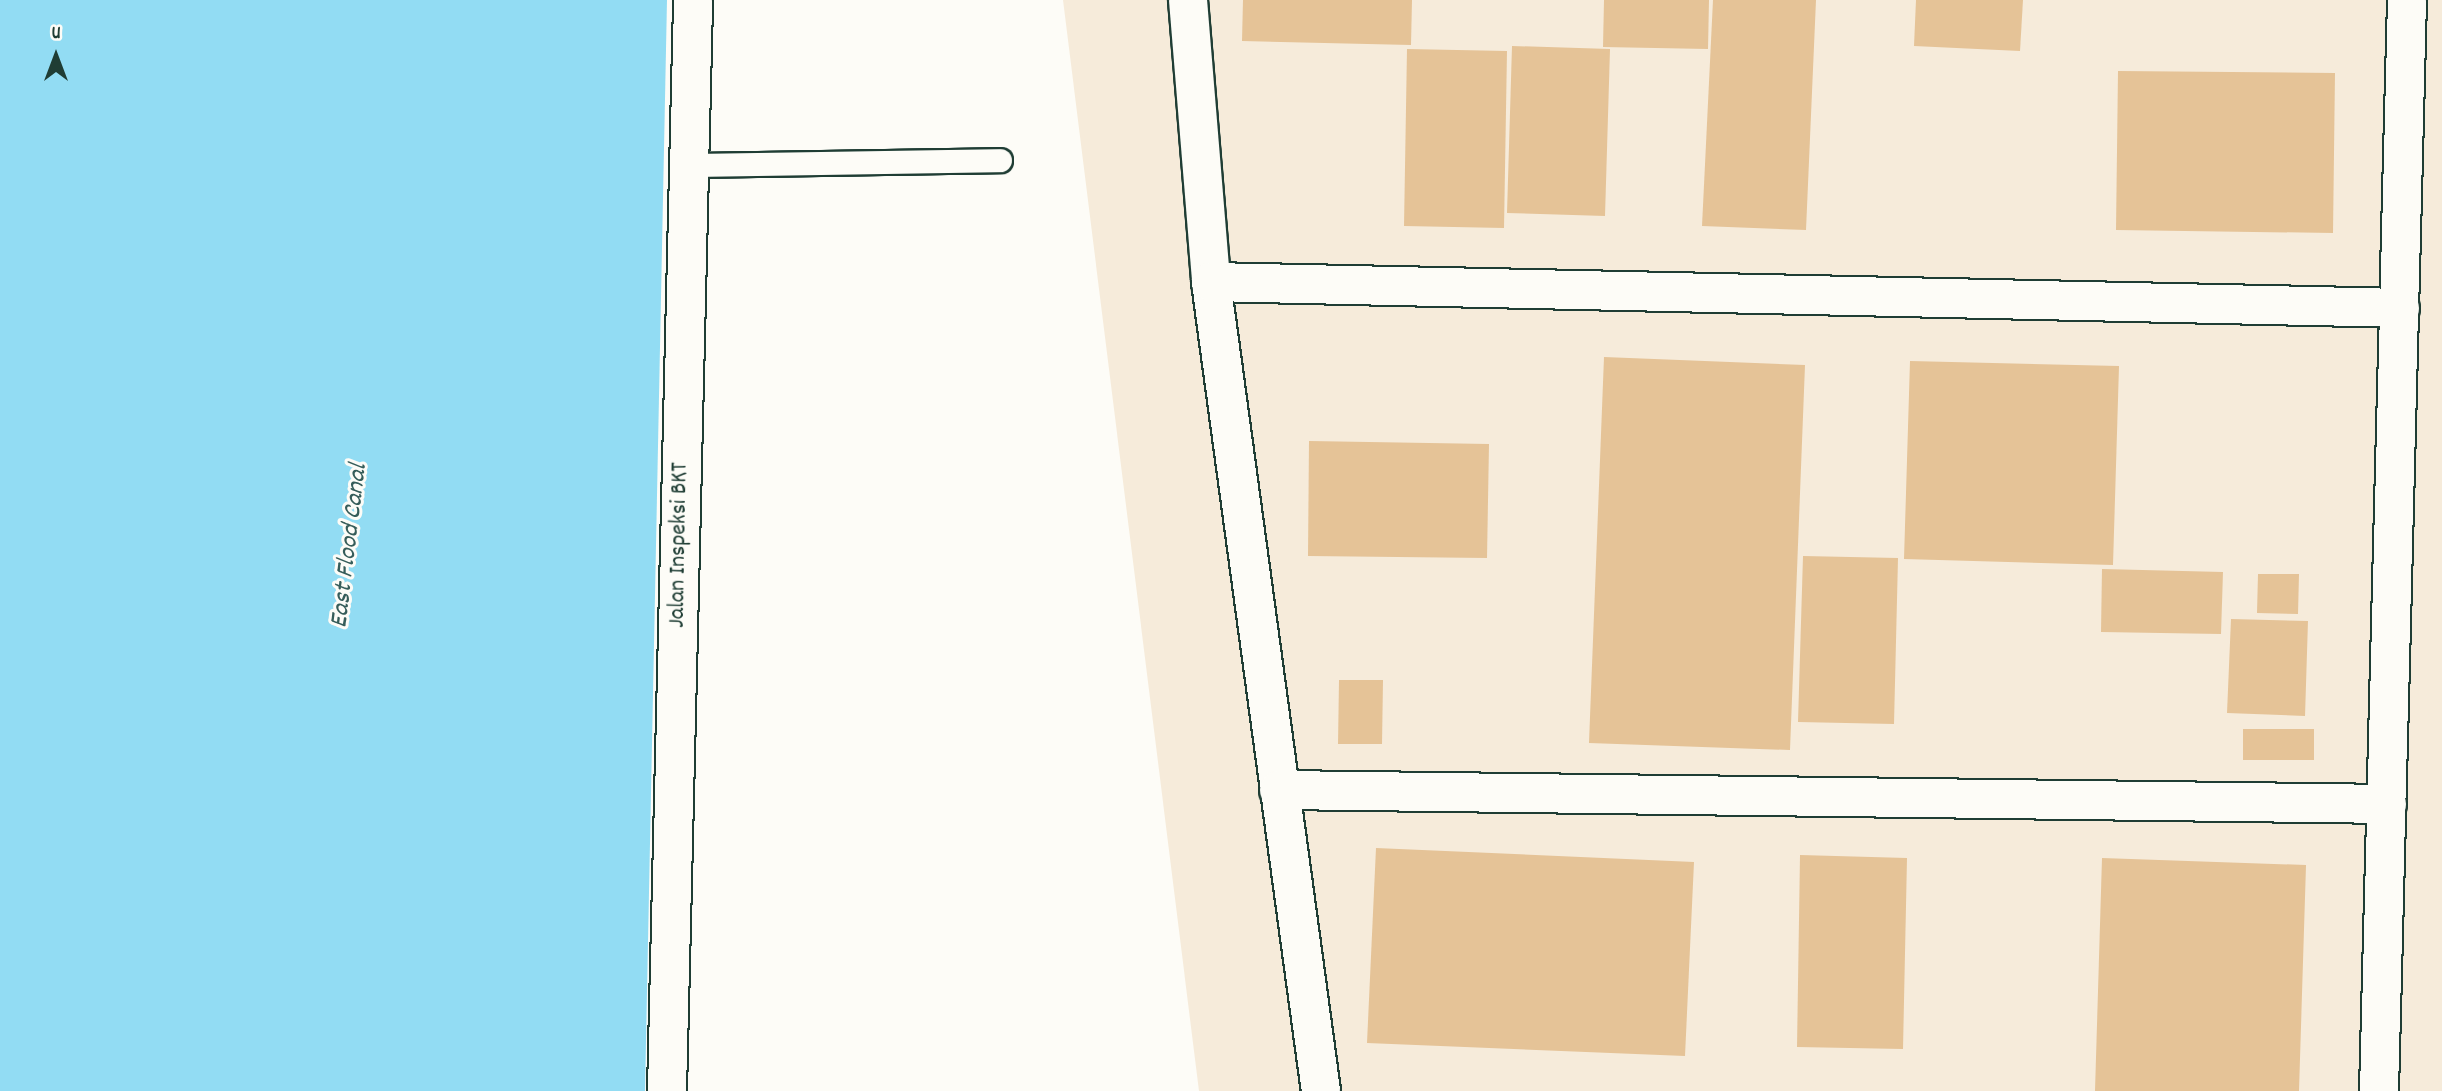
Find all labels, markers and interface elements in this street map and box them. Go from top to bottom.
north arrow [21,21,91,91]
text: U [51,21,61,48]
water label: East Flood Canal [324,462,376,630]
street label: Jalan Inspeksi BKT [664,462,696,628]

